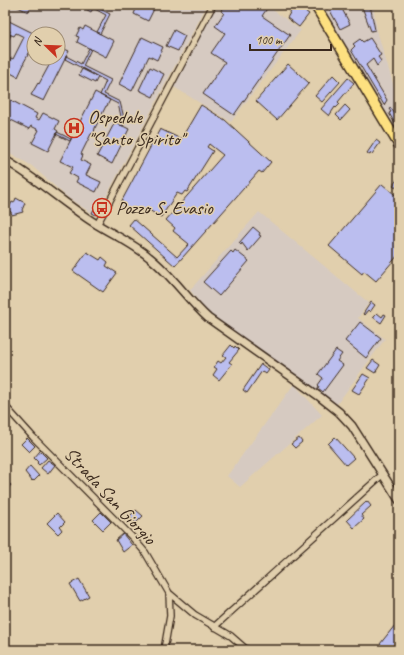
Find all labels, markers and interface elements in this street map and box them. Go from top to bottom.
north arrow [26,26,66,66]
scale bar [250,26,331,52]
text: 100 m [256,32,283,48]
text: N [29,34,45,48]
place label: Ospedale "Santo Spirito" [88,105,187,151]
hospital icon: Ospedale "Santo Spirito" [63,117,85,139]
place label: Pozzo S. Evasio [116,196,214,220]
bus stop icon: Pozzo S. Evasio [91,197,113,219]
street label: Strada San Giorgio [59,442,162,551]

